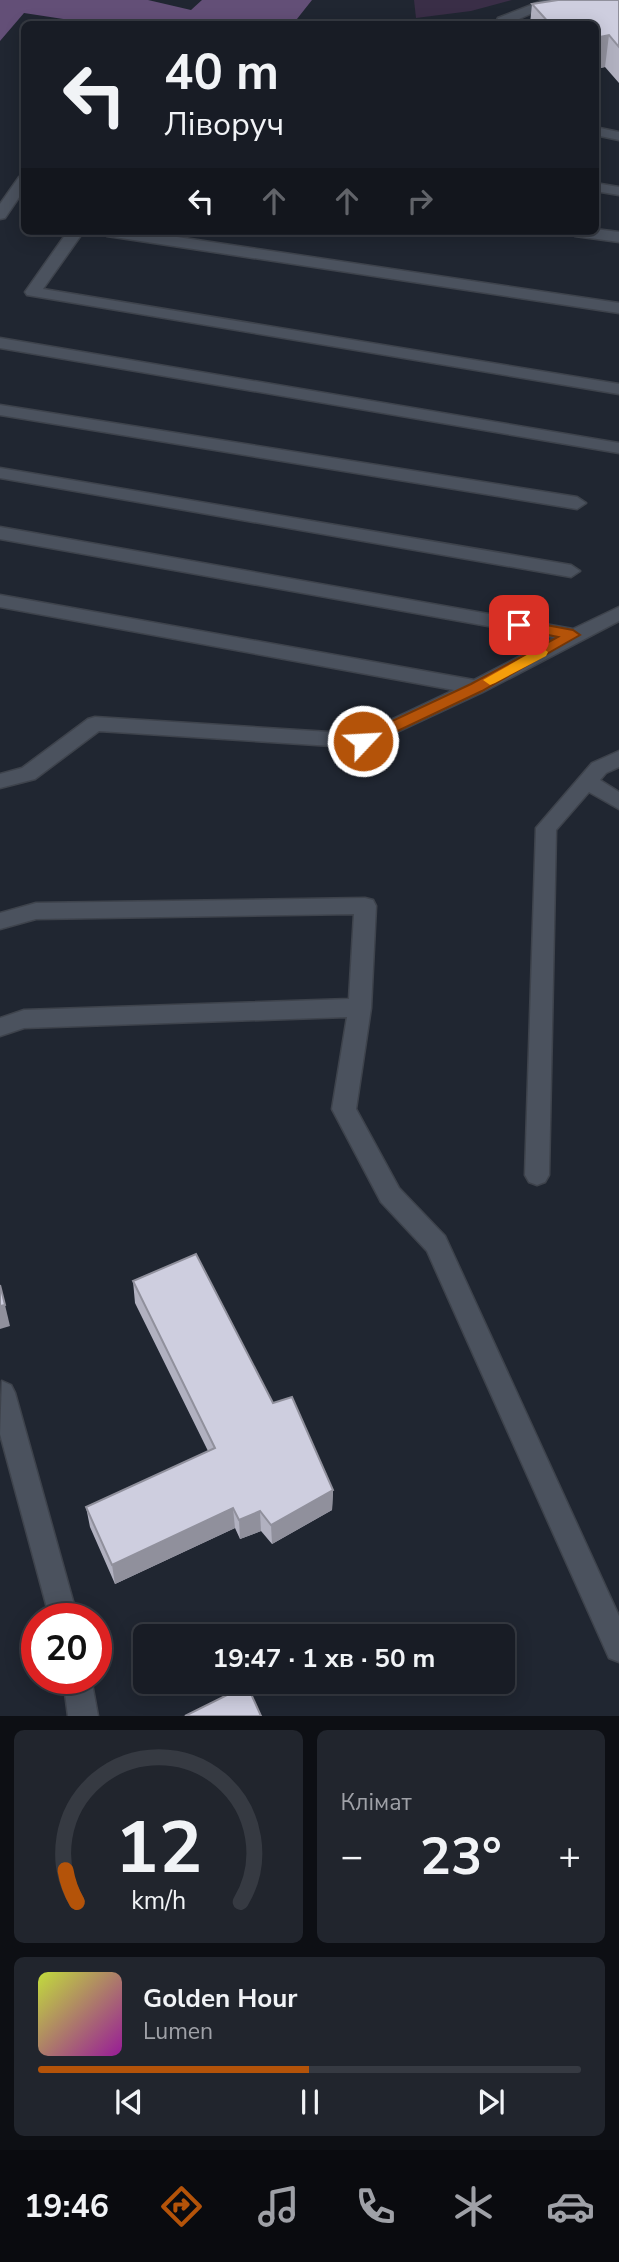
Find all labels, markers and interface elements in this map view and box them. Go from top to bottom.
text: 40 m [164,39,279,106]
icon: left [49,49,140,140]
text: Ліворуч [164,103,284,146]
icon: left [182,182,220,220]
icon: ahead [255,182,293,220]
icon: ahead [328,182,366,220]
icon: right [401,182,439,220]
pin [489,595,549,655]
icon: arrive [500,606,538,644]
position arrow [326,704,400,778]
speed limit sign: 20 [21,1603,112,1694]
text: 19:47 · 1 хв · 50 m [213,1641,435,1676]
text: Клімат [341,1787,412,1818]
text: 12 [115,1799,202,1899]
text: 23° [420,1821,502,1892]
text: − [341,1831,363,1882]
text: + [558,1831,581,1882]
text: km/h [131,1884,186,1918]
text: Golden Hour [143,1981,298,2016]
text: Lumen [143,2016,213,2047]
icon: previous [110,2083,148,2121]
icon: pause [291,2083,329,2121]
icon: next [472,2083,510,2121]
icon: directions [157,2182,206,2231]
icon: music [254,2182,303,2231]
icon: phone [351,2182,400,2231]
icon: climate [449,2182,498,2231]
icon: car [546,2182,595,2231]
text: 19:46 [24,2185,109,2228]

